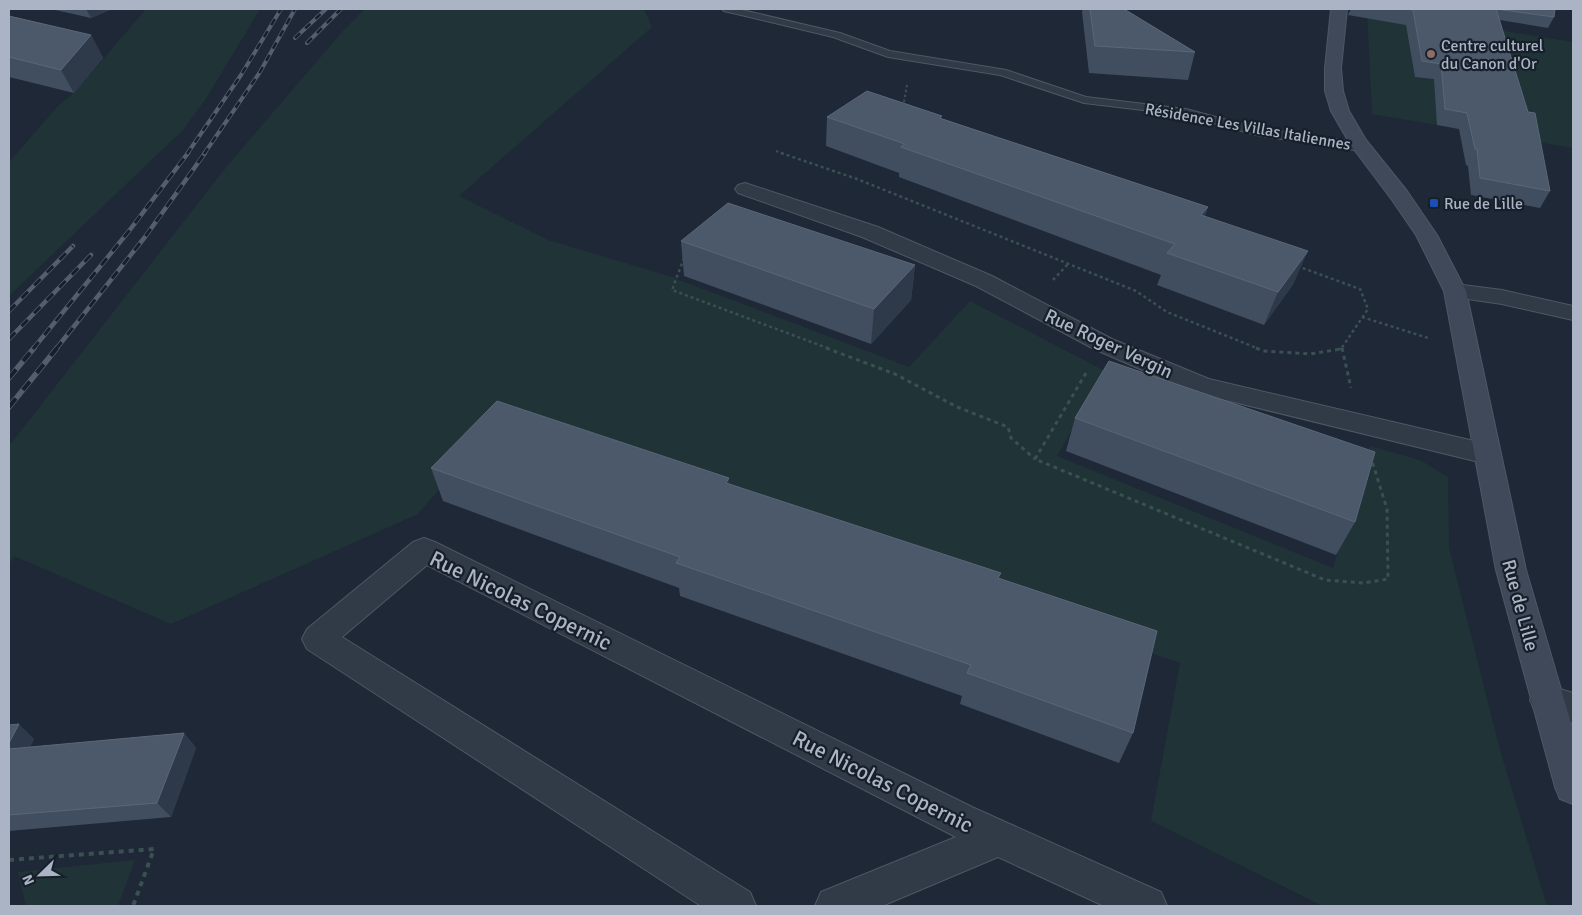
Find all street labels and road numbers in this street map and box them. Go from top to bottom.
street label: Résidence Les Villas Italiennes [1143,99,1352,155]
street label: Rue Roger Vergin [1041,304,1176,384]
street label: Rue Nicolas Copernic [425,545,616,656]
street label: Rue de Lille [1496,557,1544,654]
street label: Rue Nicolas Copernic [788,724,978,839]

